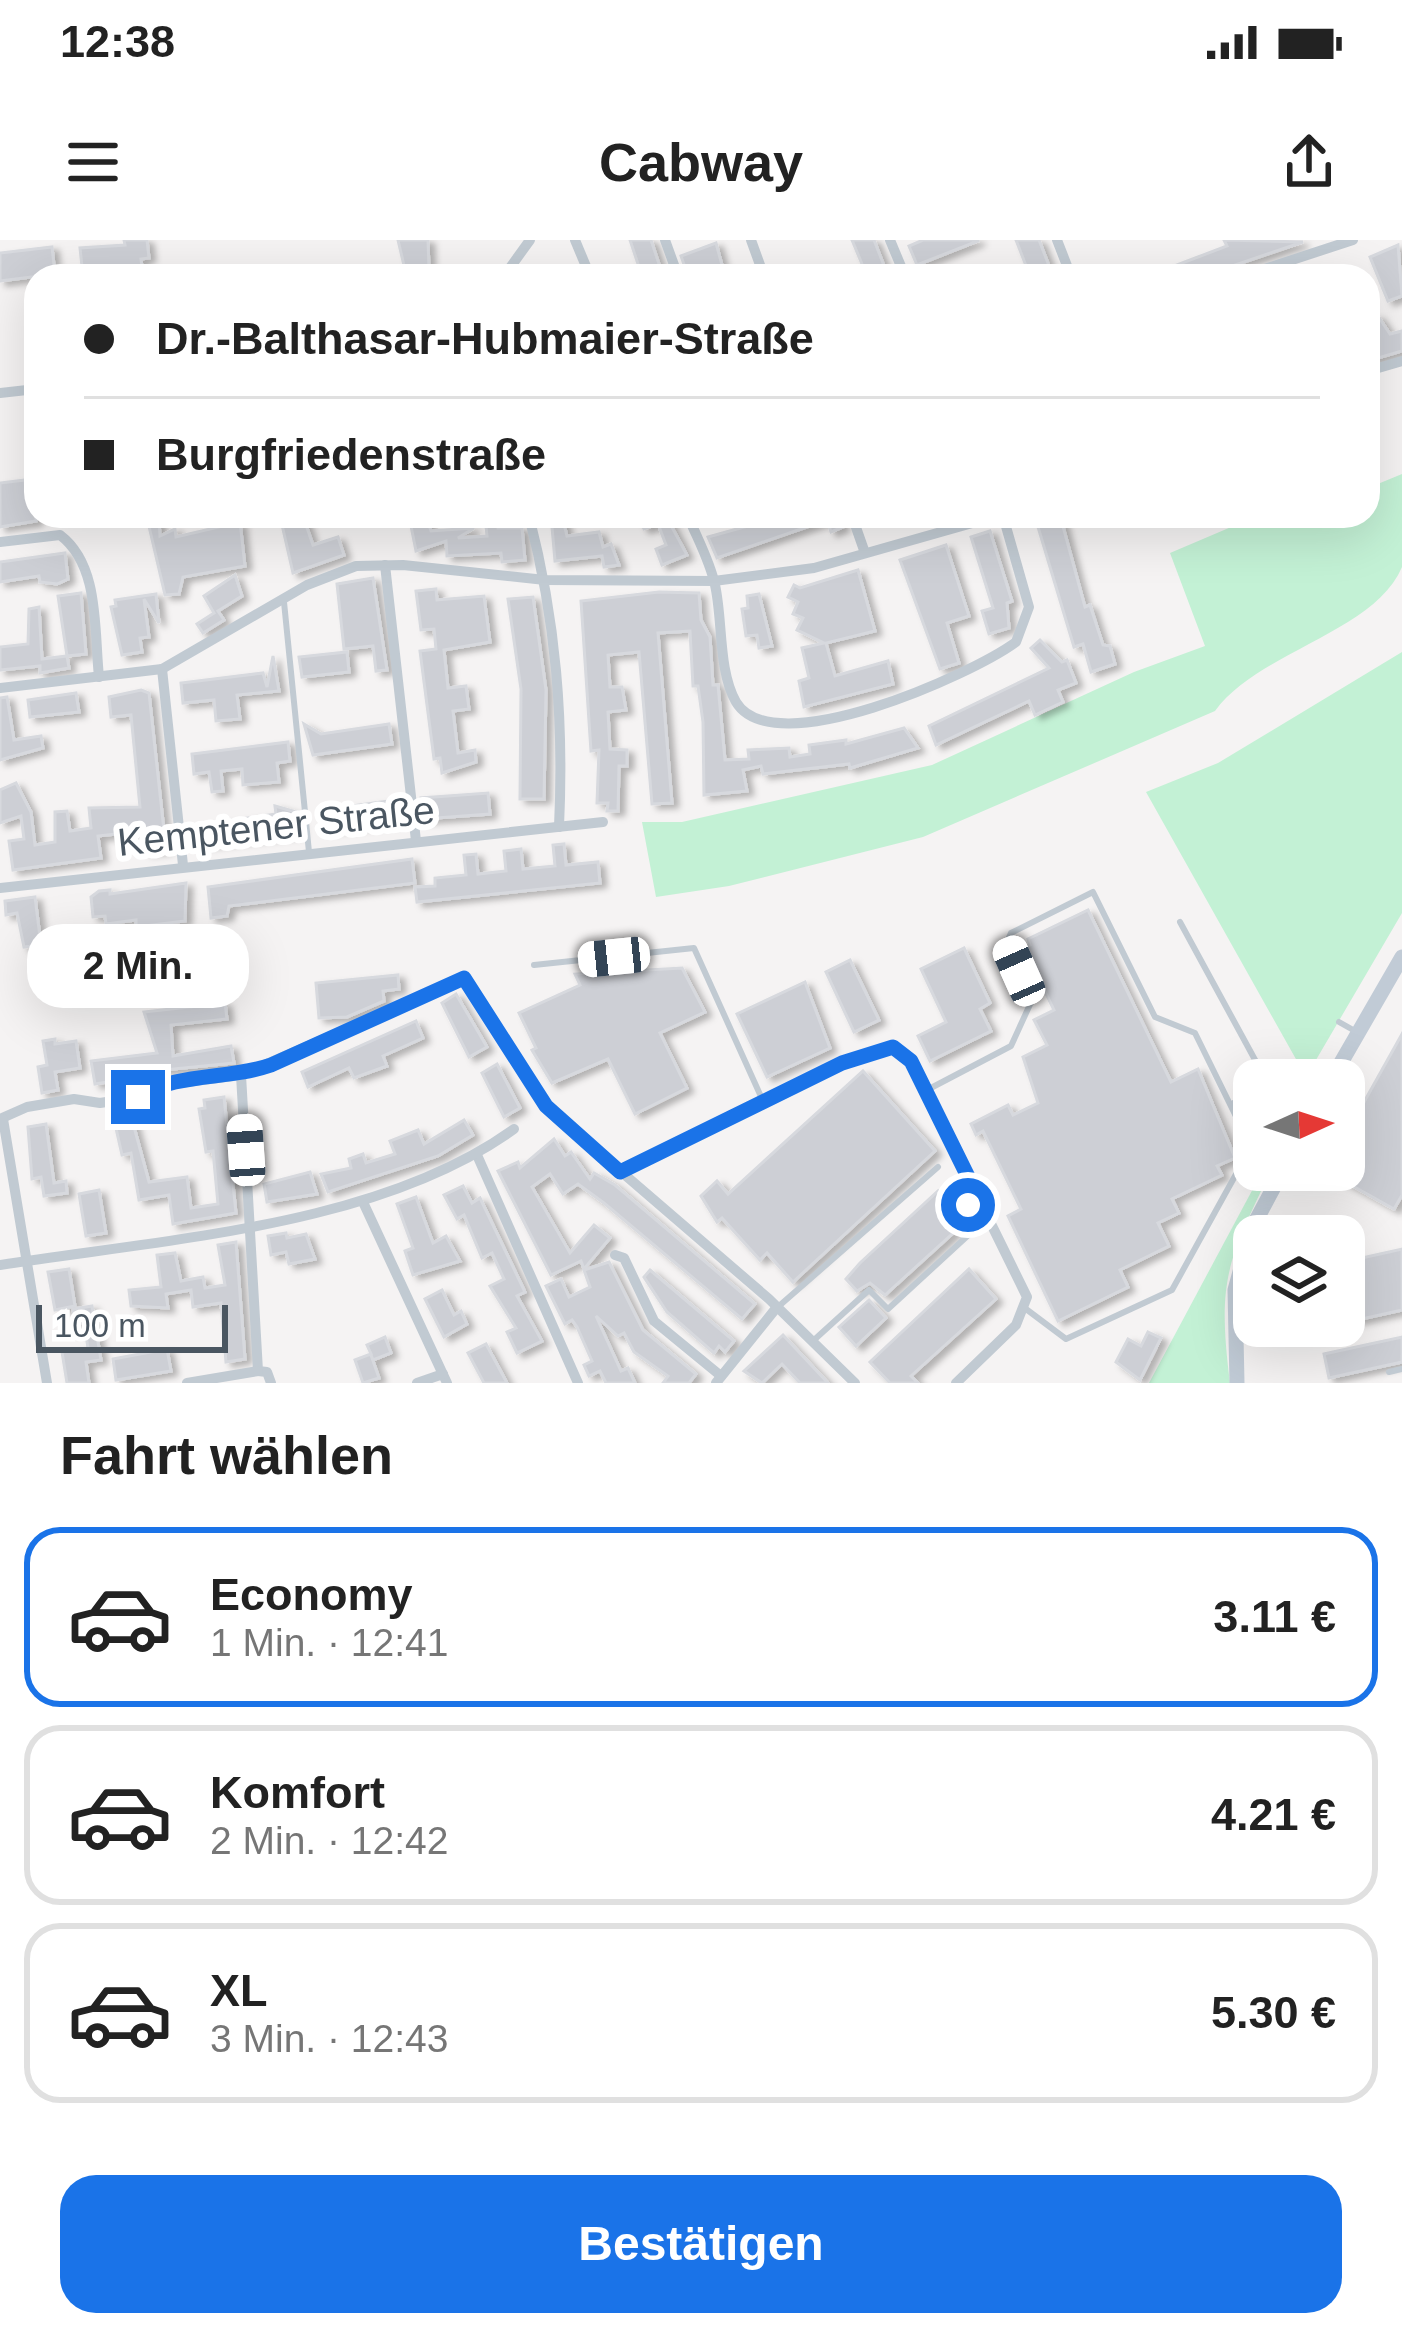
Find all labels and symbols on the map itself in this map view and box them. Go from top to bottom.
street label: Kemptener Straße [115,788,437,864]
callout: 2 Min. [27,923,249,1007]
car [988,931,1050,1011]
car [576,935,652,979]
north arrow [1233,1059,1365,1191]
route end [111,1070,165,1124]
car [226,1113,266,1187]
route start [941,1178,995,1232]
scale bar [36,1299,228,1352]

